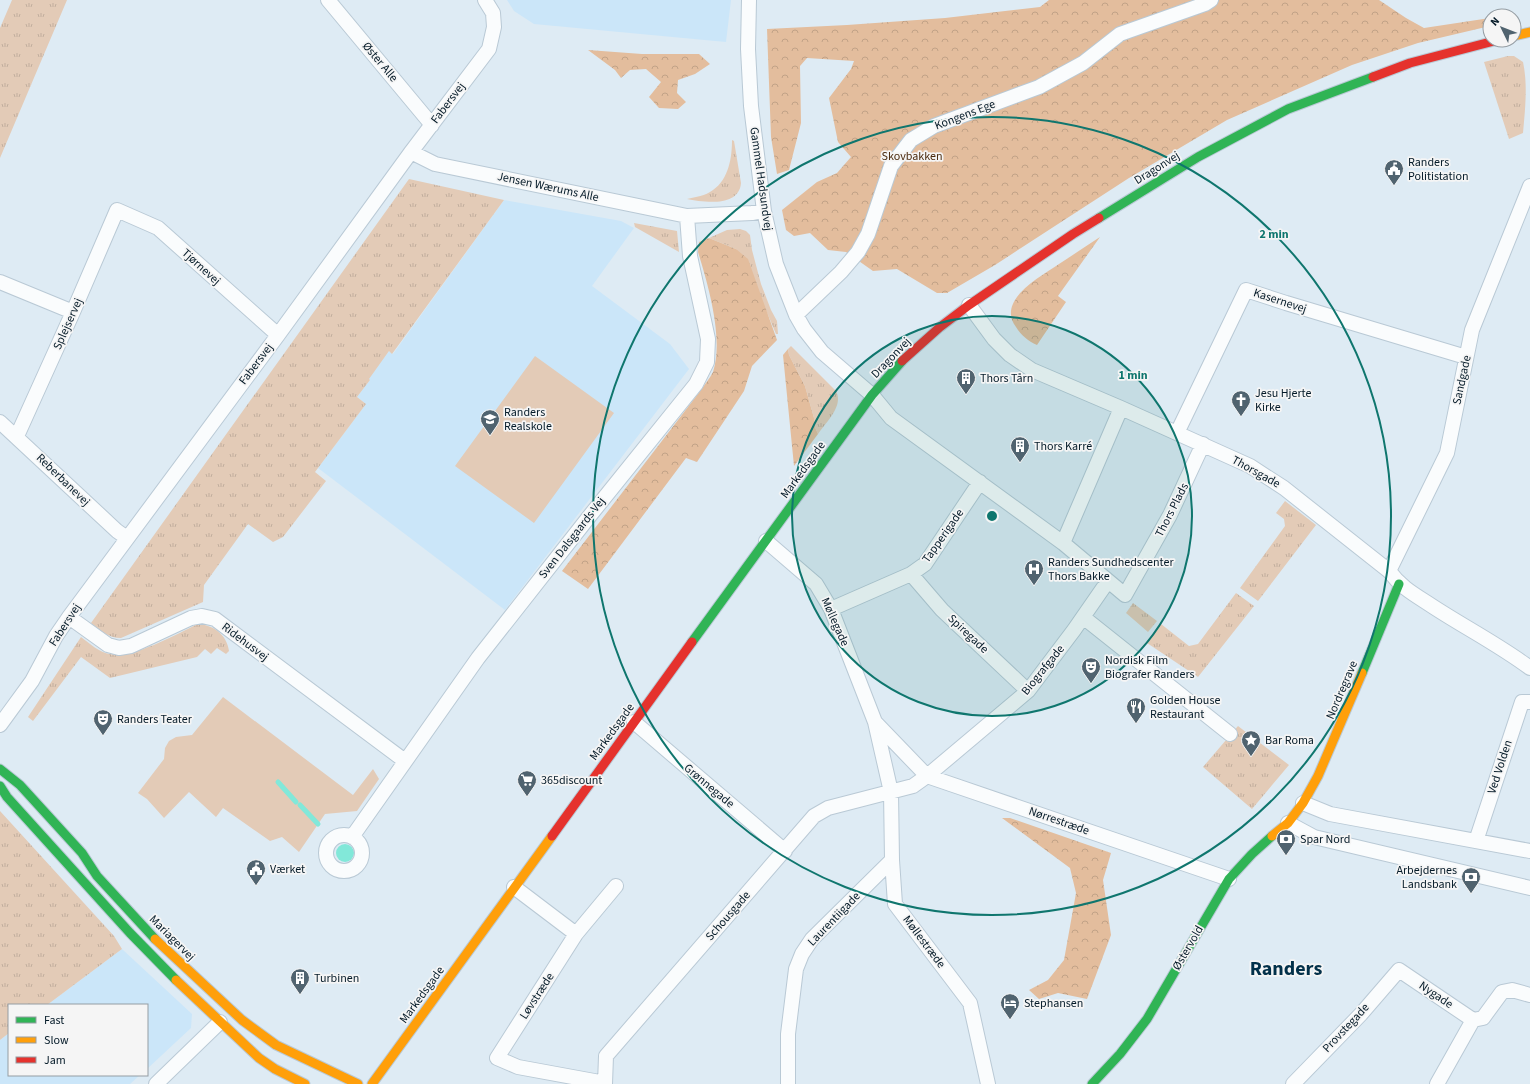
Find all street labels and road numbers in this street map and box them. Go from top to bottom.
street label: Øster Alle [358,38,402,86]
street label: Fabersvej [427,79,469,127]
street label: Kongens Ege [932,96,998,134]
street label: Gammel Hadsundvej [745,126,777,232]
street label: Dragonvej [1131,147,1183,189]
street label: Jensen Wærums Alle [496,168,600,206]
street label: Tjørnevej [178,245,224,289]
street label: Kasernevej [1251,284,1309,318]
street label: Splejservej [49,295,87,353]
street label: Dragonvej [867,334,915,382]
street label: Fabersvej [235,340,277,388]
street label: Sandgade [1448,354,1476,406]
street label: Markedsgade [776,438,830,502]
street label: Reberbanevej [32,450,94,510]
street label: Thorsgade [1229,452,1283,492]
street label: Thors Plads [1151,480,1193,540]
street label: Sven Dalsgaards Vej [535,494,609,582]
street label: Tapperigade [918,505,968,566]
street label: Møllegade [817,595,853,649]
street label: Fabersvej [45,600,85,650]
street label: Spiregade [944,611,992,657]
street label: Ridehusvej [218,619,272,665]
street label: Biografgade [1017,641,1069,699]
street label: Nordregrave [1322,658,1362,722]
street label: Markedsgade [585,700,639,764]
street label: Ved Volden [1483,738,1517,796]
street label: Grønnegade [680,760,738,812]
street label: Nørrestræde [1026,803,1092,839]
street label: Schousgade [702,887,754,945]
street label: Laurentiigade [804,888,864,950]
street label: Mariagervej [145,911,199,965]
street label: Møllestræde [899,912,949,972]
street label: Østervold [1168,923,1208,973]
street label: Markedsgade [395,963,449,1027]
street label: Løvstræde [516,969,558,1023]
street label: Nygade [1416,977,1456,1013]
street label: Provstegade [1319,1000,1373,1056]

